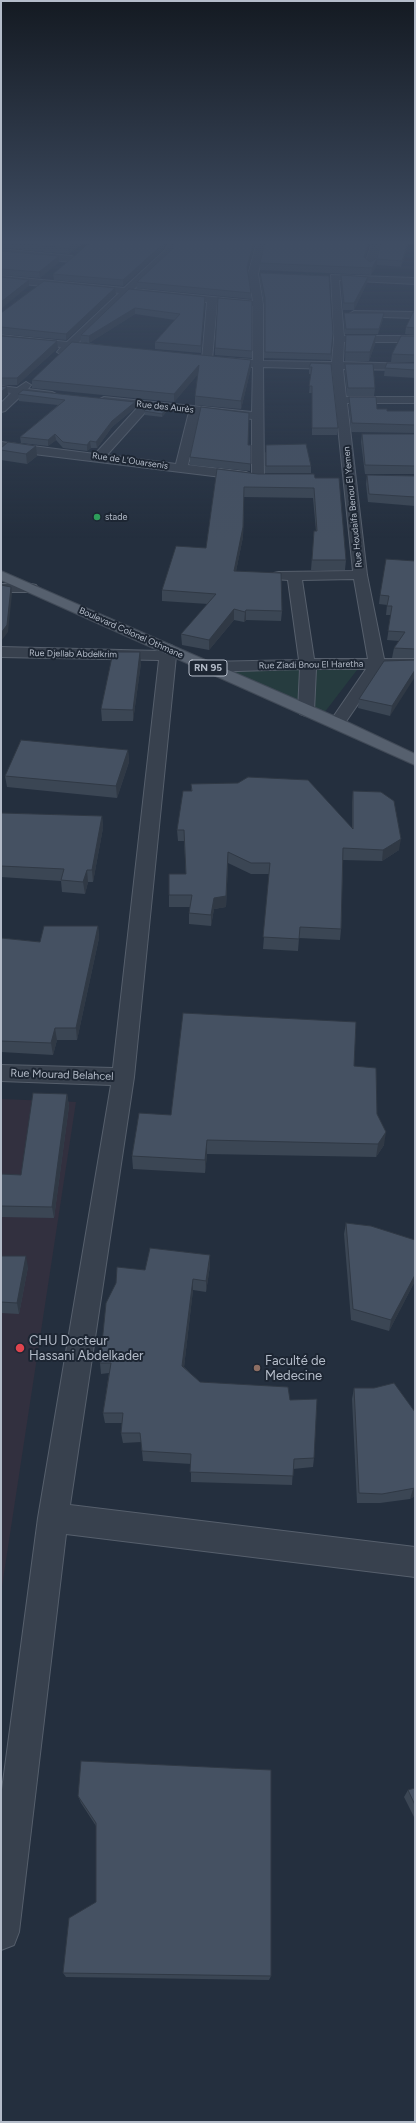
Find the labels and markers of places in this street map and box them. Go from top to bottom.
marker: stade [92,512,102,522]
place label: stade [105,512,127,522]
place label: CHU Docteur Hassani Abdelkader [29,1333,144,1364]
marker: CHU Docteur Hassani Abdelkader [14,1342,26,1354]
place label: Faculté de Medecine [265,1353,326,1384]
marker: Faculté de Medecine [252,1363,262,1373]

